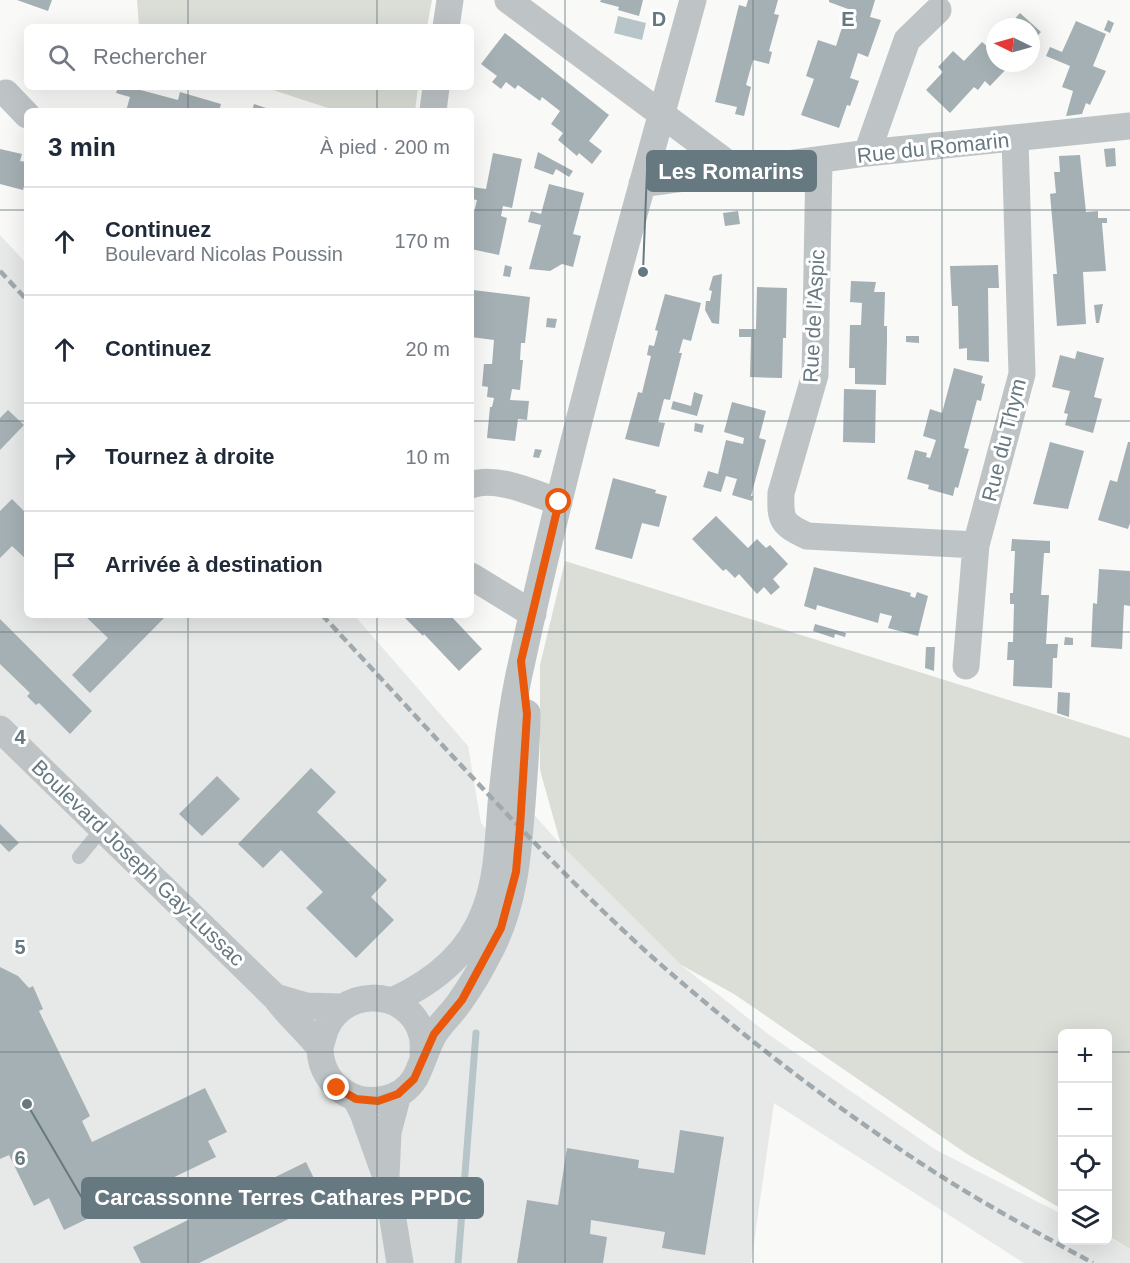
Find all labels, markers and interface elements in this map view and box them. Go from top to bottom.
text: D [652,8,666,30]
text: E [841,8,855,30]
north arrow [986,18,1040,72]
search box [24,24,474,90]
icon: search [45,41,78,74]
text: Rechercher [93,44,207,69]
street label: Rue du Romarin [856,128,1010,167]
text: 3 min [48,132,116,162]
text: À pied · 200 m [320,136,450,158]
callout: Les Romarins [647,151,816,191]
text: Les Romarins [658,159,804,184]
text: Continuez [105,217,211,242]
icon: ahead [48,225,81,258]
text: 170 m [394,230,450,252]
text: Boulevard Nicolas Poussin [105,243,343,265]
street label: Rue de l'Aspic [799,249,828,383]
icon: ahead [48,333,81,366]
text: Continuez [105,336,211,361]
text: 20 m [406,338,450,360]
street label: Rue du Thym [977,376,1030,504]
icon: right [48,441,81,474]
text: Tournez à droite [105,444,275,469]
text: 10 m [406,446,450,468]
route start [545,488,571,514]
icon: arrive [48,549,81,582]
text: Arrivée à destination [105,552,323,577]
text: 4 [14,726,26,748]
street label: Boulevard Joseph Gay-Lussac [27,755,249,970]
text: 5 [14,936,26,958]
map controls [1058,1029,1112,1245]
button: + [1058,1029,1112,1083]
route end [323,1074,349,1100]
button: − [1058,1083,1112,1137]
button: locate [1058,1137,1112,1191]
text: 6 [14,1147,26,1169]
callout: Carcassonne Terres Cathares PPDC [82,1178,483,1218]
text: Carcassonne Terres Cathares PPDC [94,1185,472,1210]
button: layers [1058,1191,1112,1245]

